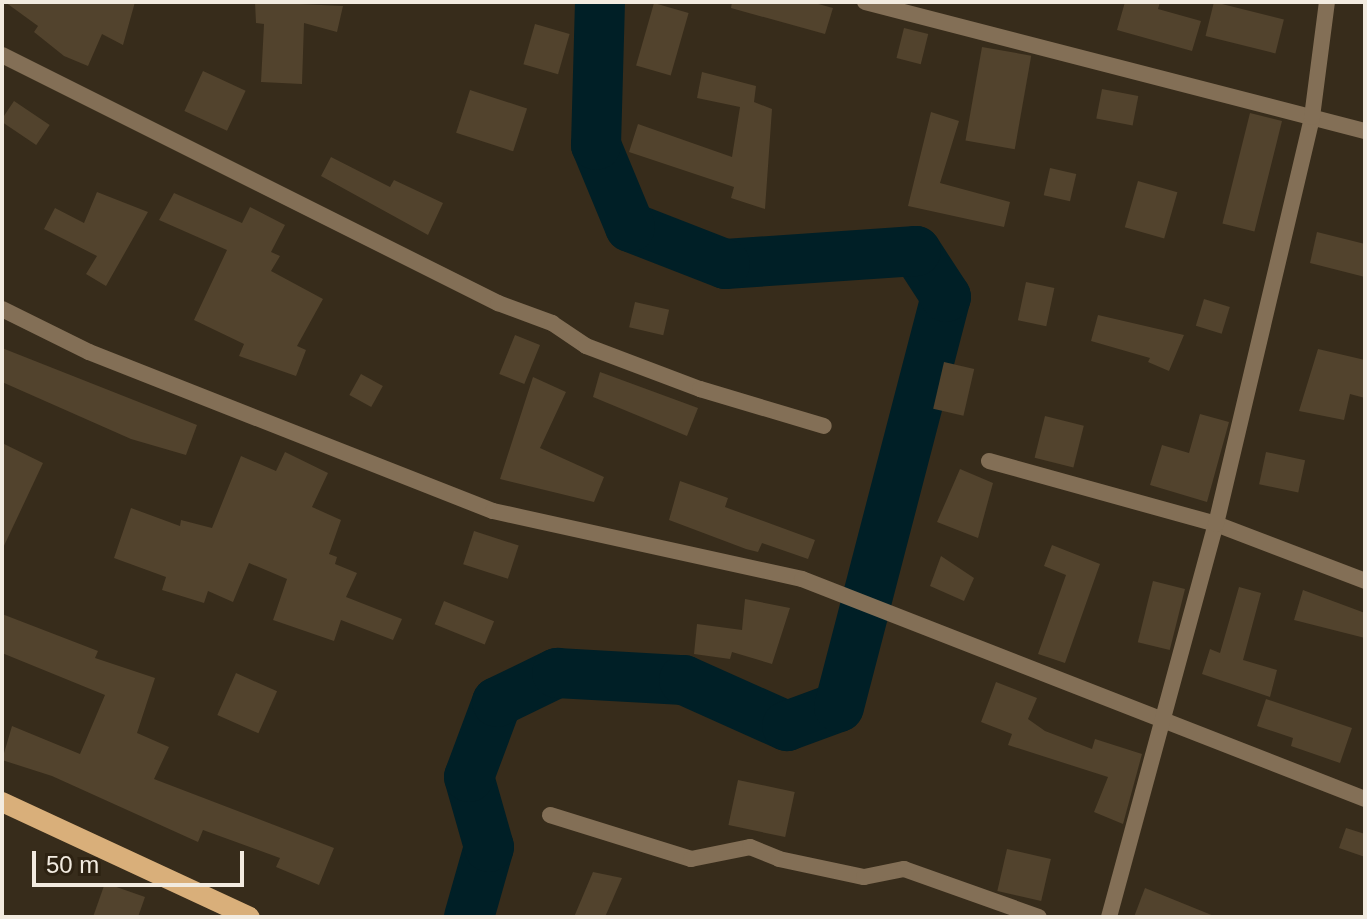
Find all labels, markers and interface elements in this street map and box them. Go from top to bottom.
scale bar [36,835,248,885]
text: 50 m [46,851,99,878]

